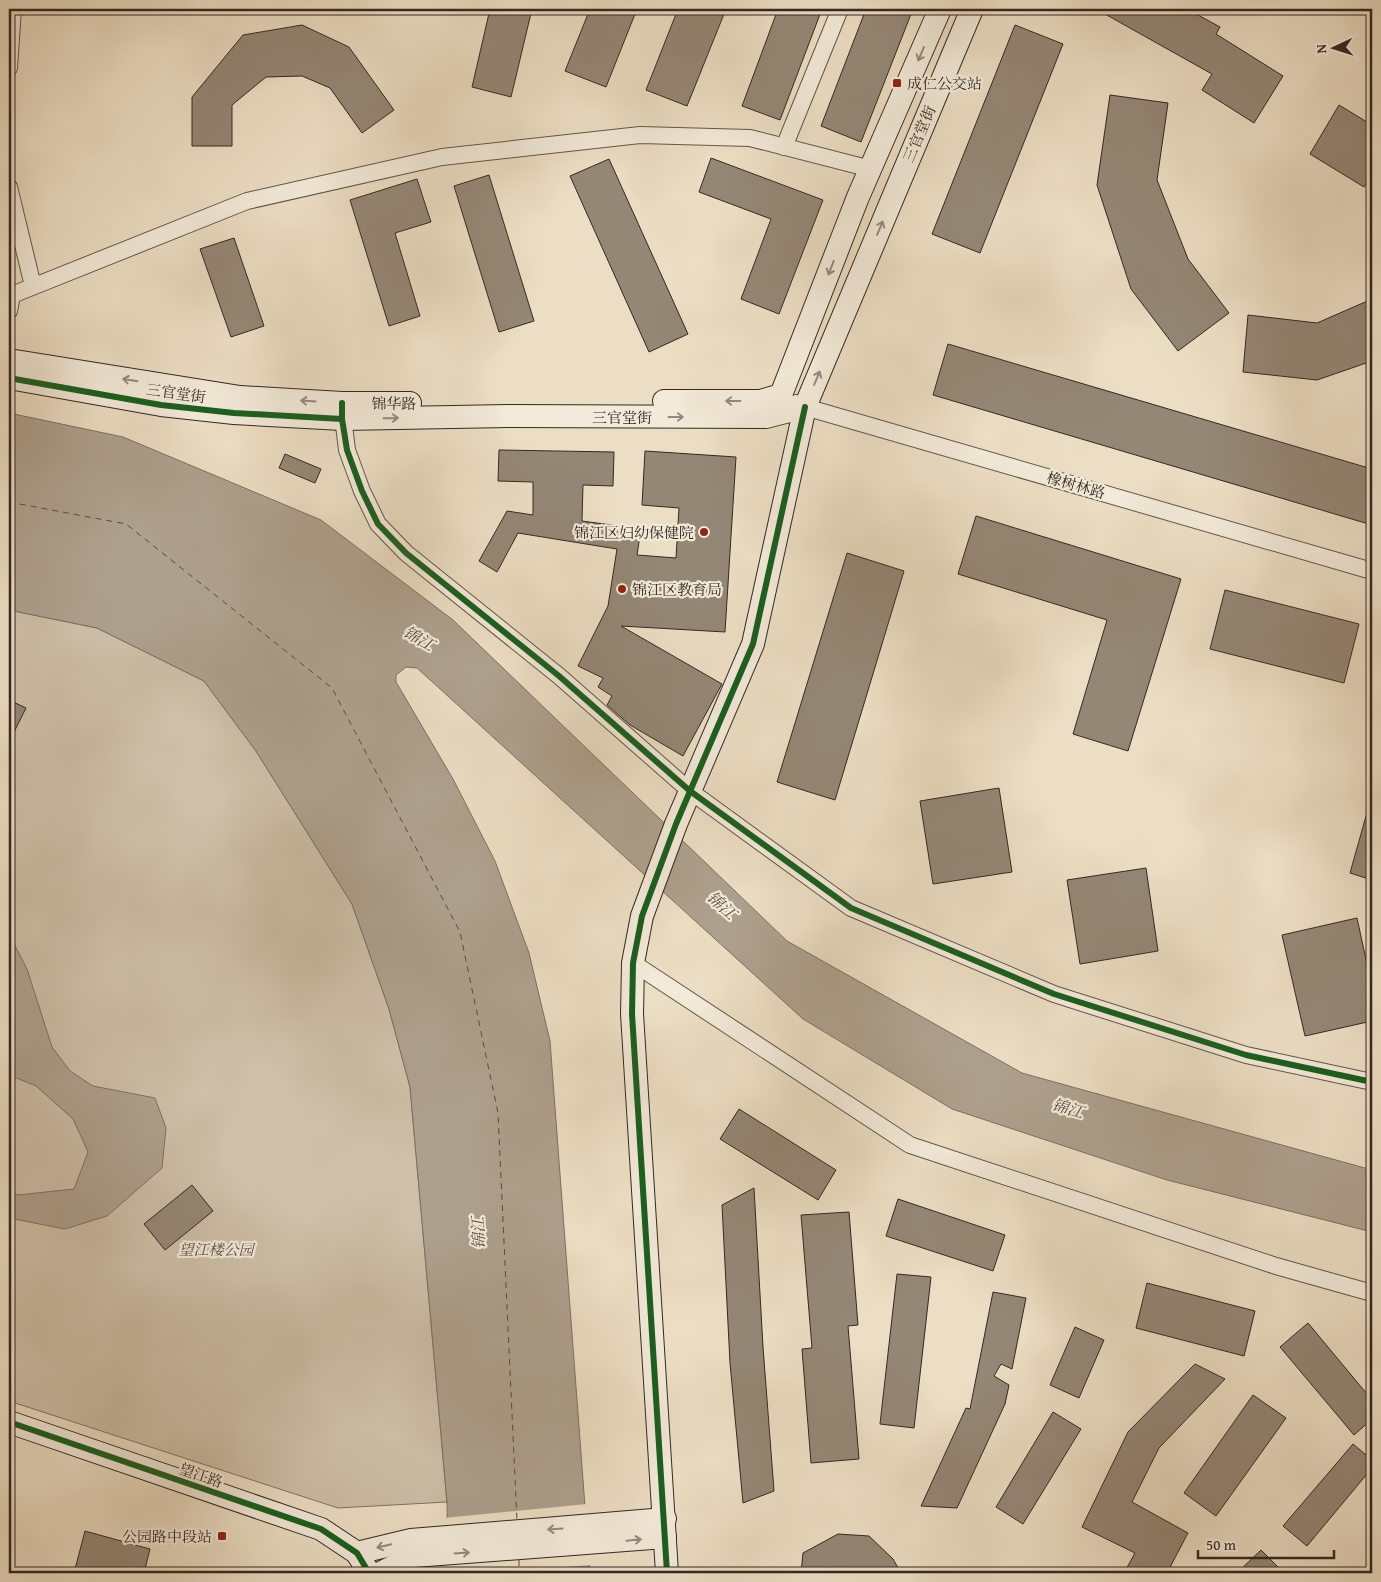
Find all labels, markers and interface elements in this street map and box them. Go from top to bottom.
north arrow [1308,22,1358,72]
text: N [1311,43,1331,54]
one-way arrow [915,46,925,61]
place label: 成仁公交站 [907,73,982,94]
marker: 成仁公交站 [891,77,903,89]
street label: 三官堂街 [898,102,940,166]
one-way arrow [876,221,885,236]
one-way arrow [826,260,835,275]
one-way arrow [813,371,823,386]
one-way arrow [122,374,138,384]
street label: 三官堂街 [145,378,207,408]
street label: 锦华路 [371,393,417,414]
one-way arrow [300,396,316,406]
one-way arrow [725,396,742,406]
street label: 三官堂街 [592,407,652,428]
one-way arrow [668,412,684,422]
one-way arrow [383,414,399,423]
street label: 橡树林路 [1044,467,1108,503]
place label: 锦江区妇幼保健院 [574,522,694,543]
marker: 锦江区妇幼保健院 [698,526,710,538]
place label: 锦江区教育局 [632,579,722,600]
marker: 锦江区教育局 [616,583,628,595]
water label: 锦江 [399,620,441,657]
water label: 锦江 [702,885,743,926]
water label: 锦江 [1049,1092,1089,1124]
water label: 锦江 [465,1214,491,1250]
park label: 望江楼公园 [178,1239,255,1260]
street label: 望江路 [176,1458,226,1492]
one-way arrow [548,1524,564,1533]
place label: 公园路中段站 [122,1526,212,1547]
scale bar [1198,1527,1335,1559]
marker: 公园路中段站 [216,1530,228,1542]
text: 50 m [1206,1534,1237,1555]
one-way arrow [626,1535,642,1545]
one-way arrow [377,1542,393,1551]
one-way arrow [454,1548,470,1558]

